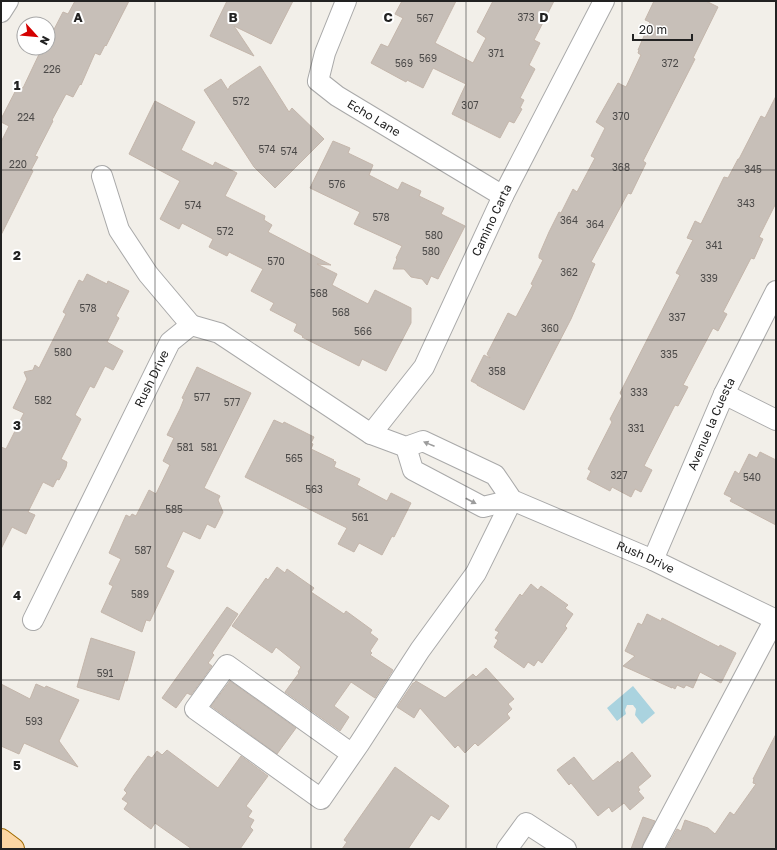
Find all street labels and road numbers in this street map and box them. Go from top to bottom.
street label: Echo Lane [345,96,403,139]
street label: Camino Carta [468,182,515,259]
street label: Rush Drive [131,347,172,409]
street label: Avenue la Cuesta [684,375,738,472]
street label: Rush Drive [614,537,677,576]

